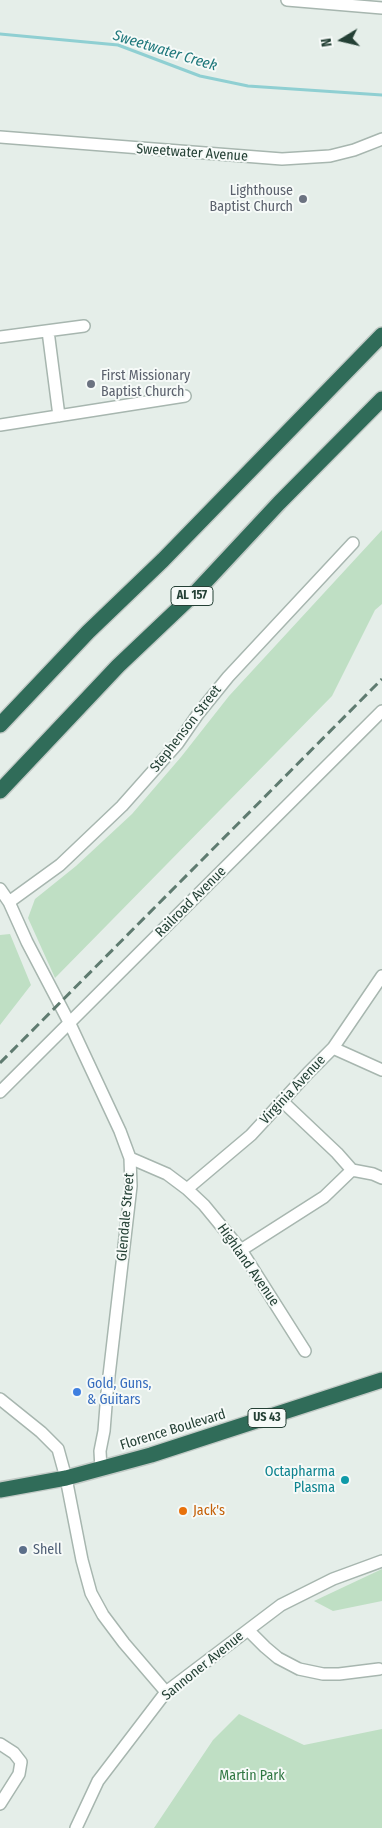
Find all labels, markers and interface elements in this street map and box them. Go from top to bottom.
north arrow [317,15,367,65]
water label: Sweetwater Creek [111,27,219,75]
text: N [318,37,336,48]
street label: Sweetwater Avenue [136,141,248,165]
place label: Lighthouse Baptist Church [210,183,293,216]
marker: Lighthouse Baptist Church [297,193,309,205]
place label: First Missionary Baptist Church [101,368,190,401]
marker: First Missionary Baptist Church [85,378,97,390]
road number: AL 157 [171,586,213,606]
street label: Stephenson Street [147,682,225,776]
street label: Railroad Avenue [152,863,230,941]
street label: Virginia Avenue [257,1052,329,1128]
street label: Glendale Street [114,1172,138,1262]
street label: Highland Avenue [213,1221,283,1309]
place label: Gold, Guns, & Guitars [87,1376,151,1408]
marker: Gold, Guns, & Guitars [71,1386,83,1398]
street label: Florence Boulevard [118,1406,228,1454]
road number: US 43 [248,1409,286,1428]
place label: Octapharma Plasma [265,1464,335,1496]
marker: Octapharma Plasma [339,1474,351,1486]
place label: Jack's [193,1503,225,1519]
marker: Jack's [177,1505,189,1517]
place label: Shell [33,1542,62,1558]
marker: Shell [17,1544,29,1556]
street label: Sannoner Avenue [159,1628,247,1704]
park label: Martin Park [219,1768,285,1784]

